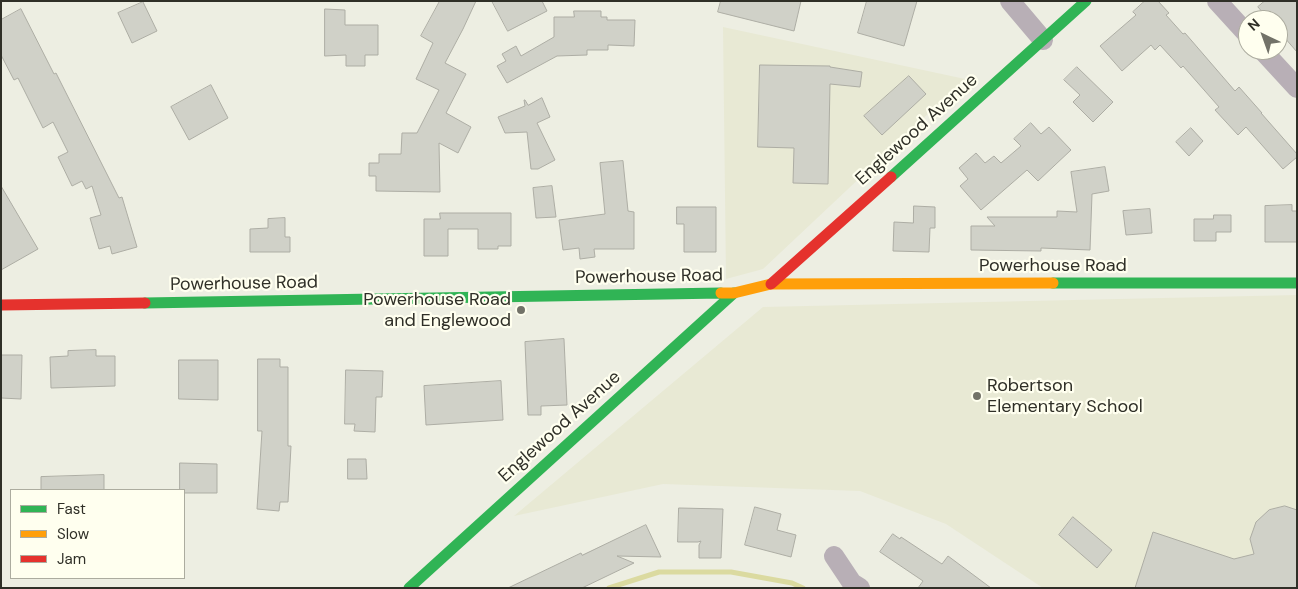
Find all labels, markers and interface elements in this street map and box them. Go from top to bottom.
north arrow [1238,10,1288,60]
text: N [1244,14,1263,35]
street label: Englewood Avenue [852,70,982,190]
street label: Powerhouse Road [979,255,1127,277]
street label: Powerhouse Road [575,265,723,289]
street label: Powerhouse Road [170,272,318,296]
place label: Powerhouse Road and Englewood [363,289,511,332]
marker: Powerhouse Road and Englewood [515,304,527,316]
street label: Englewood Avenue [495,367,625,487]
place label: Robertson Elementary School [987,375,1143,418]
marker: Robertson Elementary School [971,390,983,402]
legend [10,489,185,579]
text: Fast [57,499,86,519]
text: Slow [57,524,89,544]
text: Jam [57,549,86,569]

